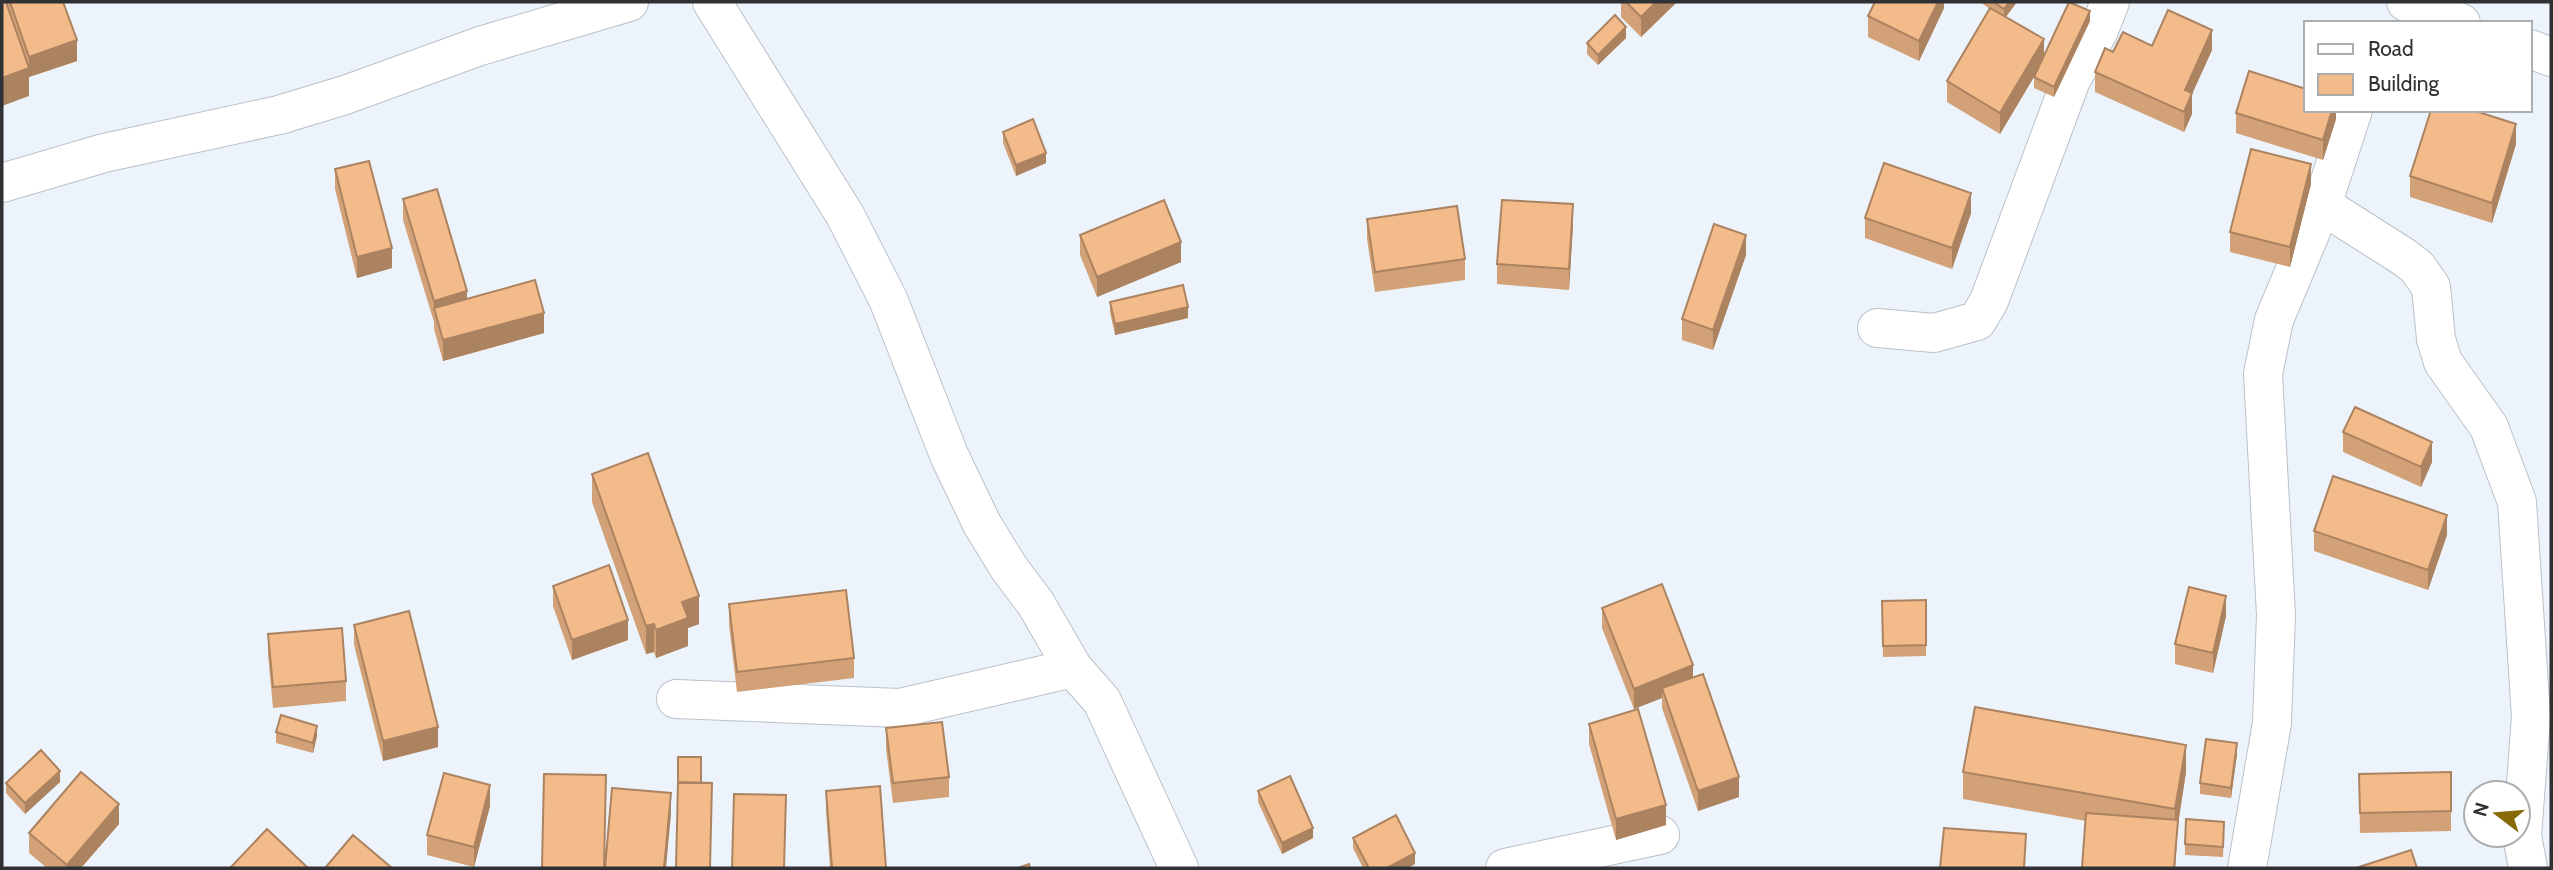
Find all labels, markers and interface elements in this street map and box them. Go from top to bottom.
legend [2304,21,2532,112]
text: Road [2368,36,2414,61]
text: Building [2368,71,2440,96]
north arrow [2462,779,2532,849]
text: N [2468,800,2494,819]

